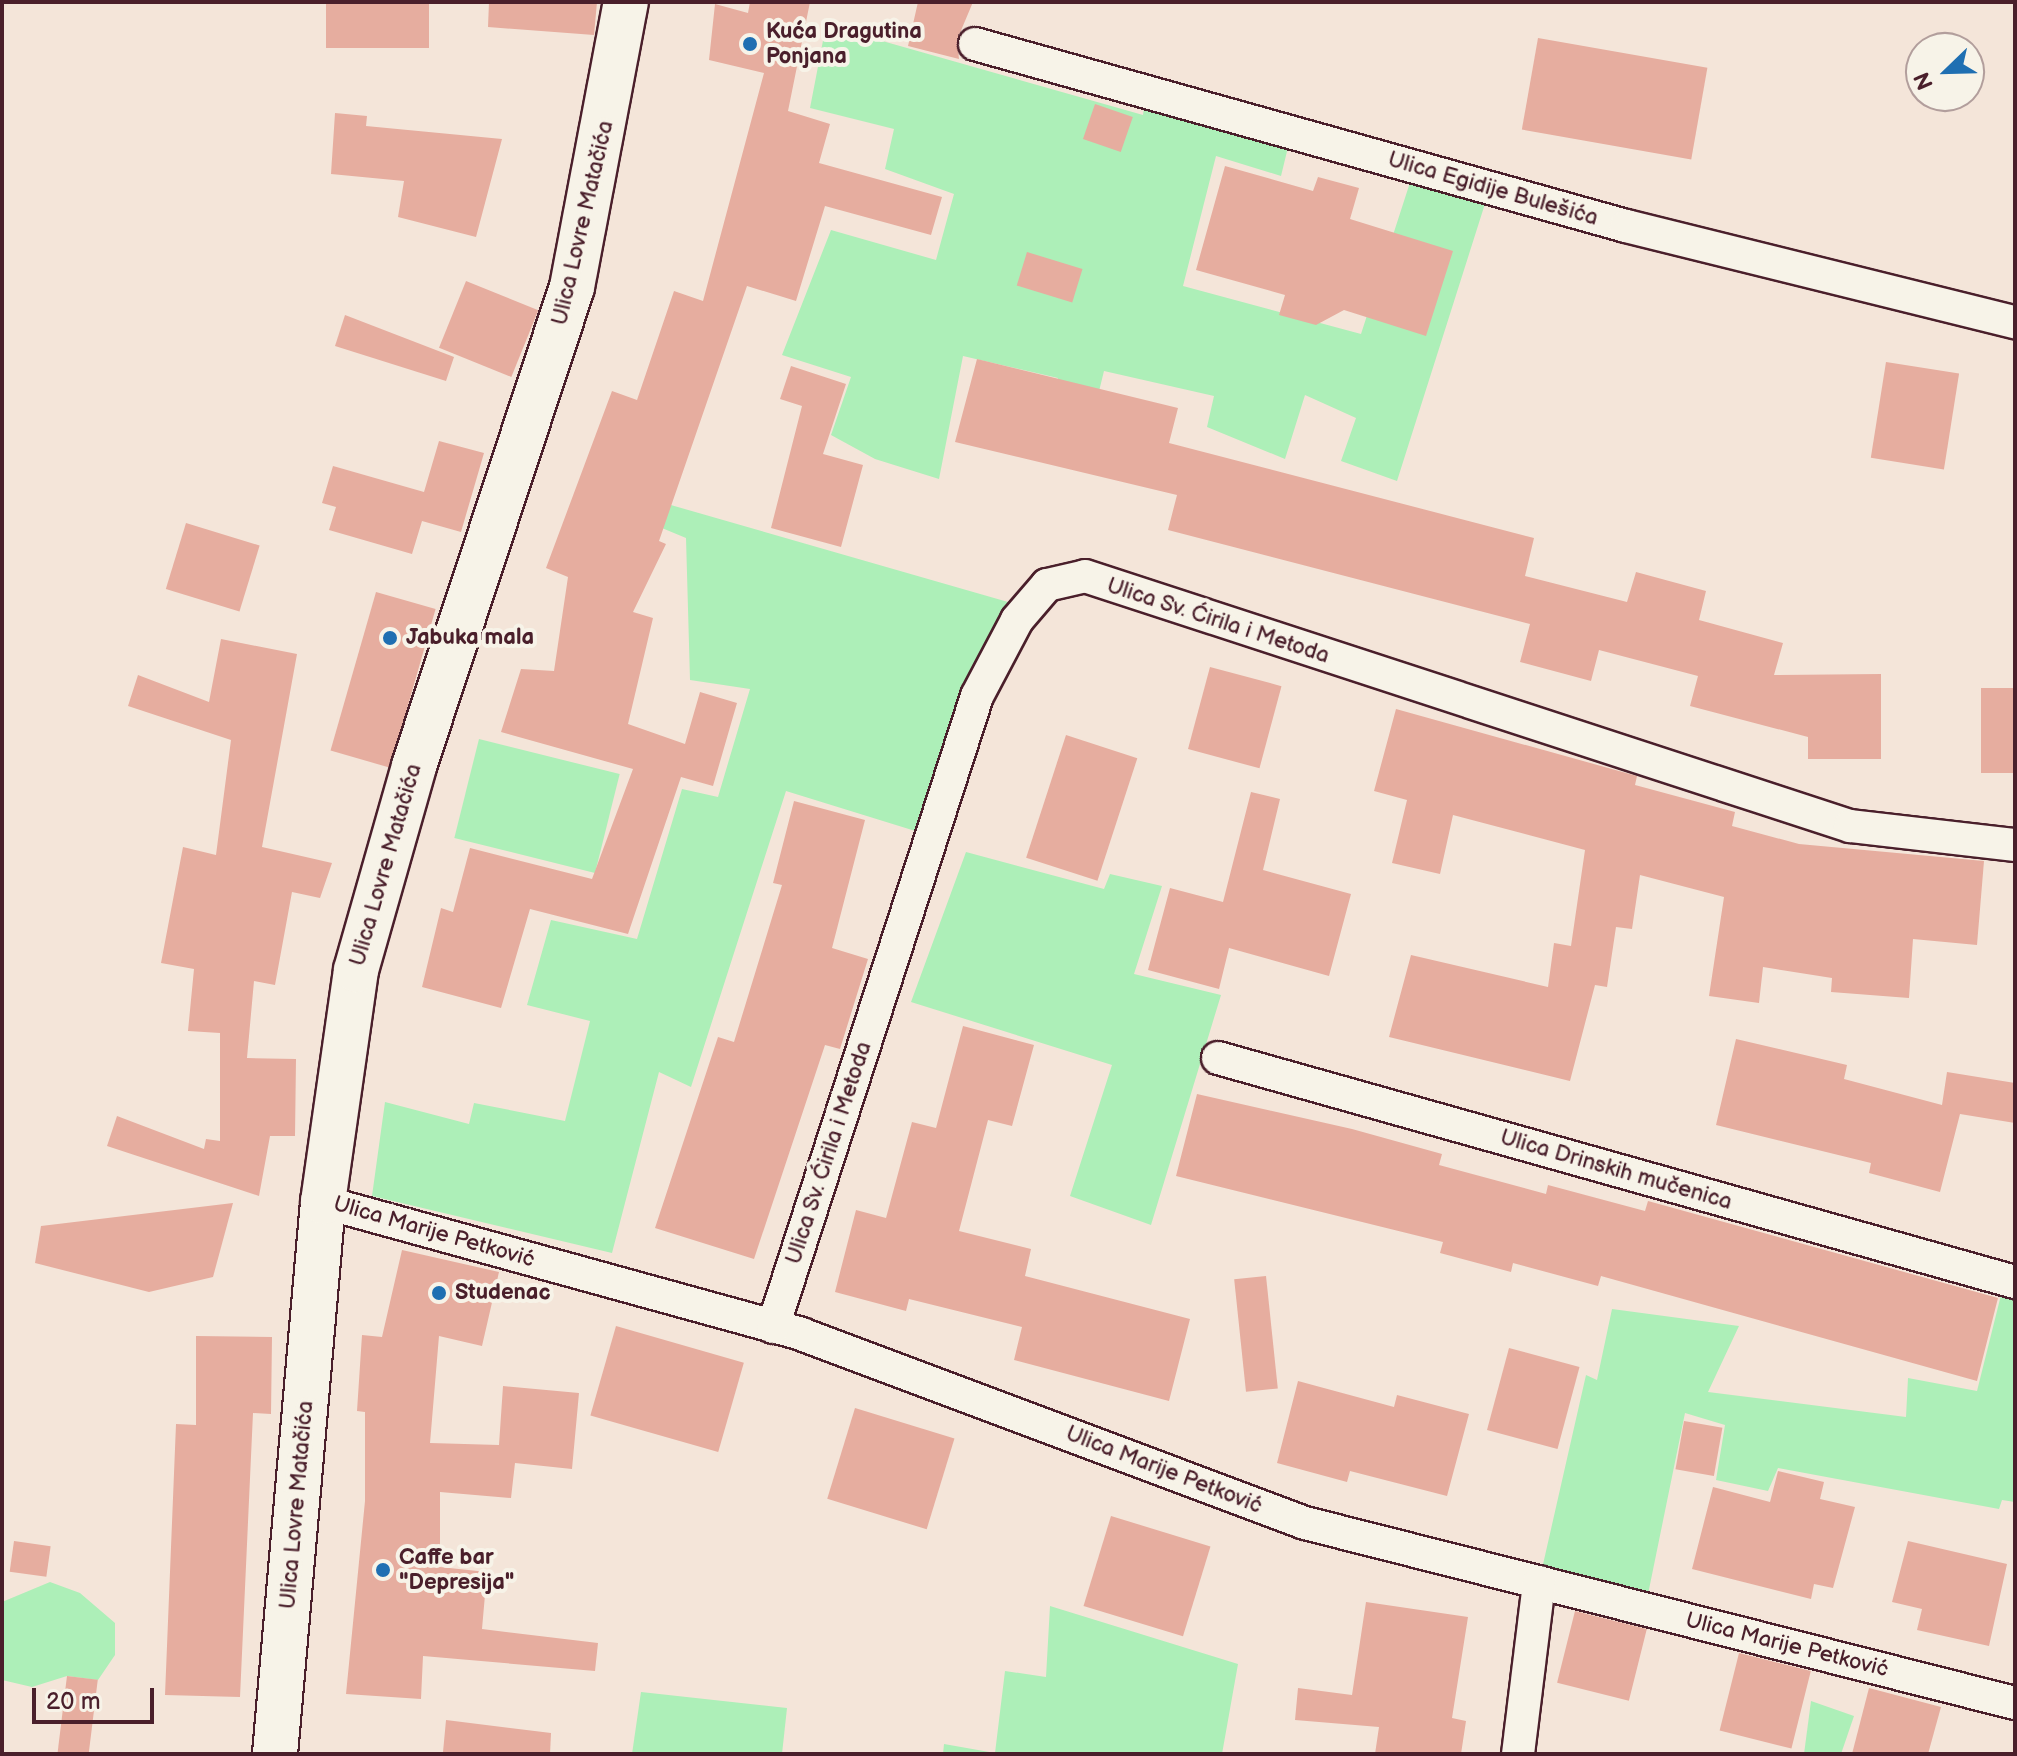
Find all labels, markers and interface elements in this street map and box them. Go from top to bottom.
place label: Kuća Dragutina Ponjana [766,18,922,70]
north arrow [1905,32,1985,112]
marker: Kuća Dragutina Ponjana [741,35,759,53]
text: N [1909,68,1940,94]
street label: Ulica Lovre Matačića [547,118,619,328]
street label: Ulica Egidije Bulešića [1385,146,1601,232]
street label: Ulica Sv. Ćirila i Metoda [1103,573,1333,669]
place label: Jabuka mala [406,625,534,651]
marker: Jabuka mala [381,629,399,647]
street label: Ulica Lovre Matačića [345,761,427,969]
street label: Ulica Sv. Ćirila i Metoda [781,1038,877,1268]
street label: Ulica Drinskih mučenica [1497,1124,1735,1216]
street label: Ulica Marije Petković [330,1191,538,1273]
place label: Studenac [455,1280,550,1306]
marker: Studenac [430,1284,448,1302]
street label: Ulica Lovre Matačića [275,1400,319,1610]
street label: Ulica Marije Petković [1062,1420,1266,1520]
place label: Caffe bar "Depresija" [399,1544,514,1596]
marker: Caffe bar "Depresija" [374,1561,392,1579]
street label: Ulica Marije Petković [1683,1607,1891,1683]
scale bar [36,1672,158,1722]
text: 20 m [46,1687,101,1716]

